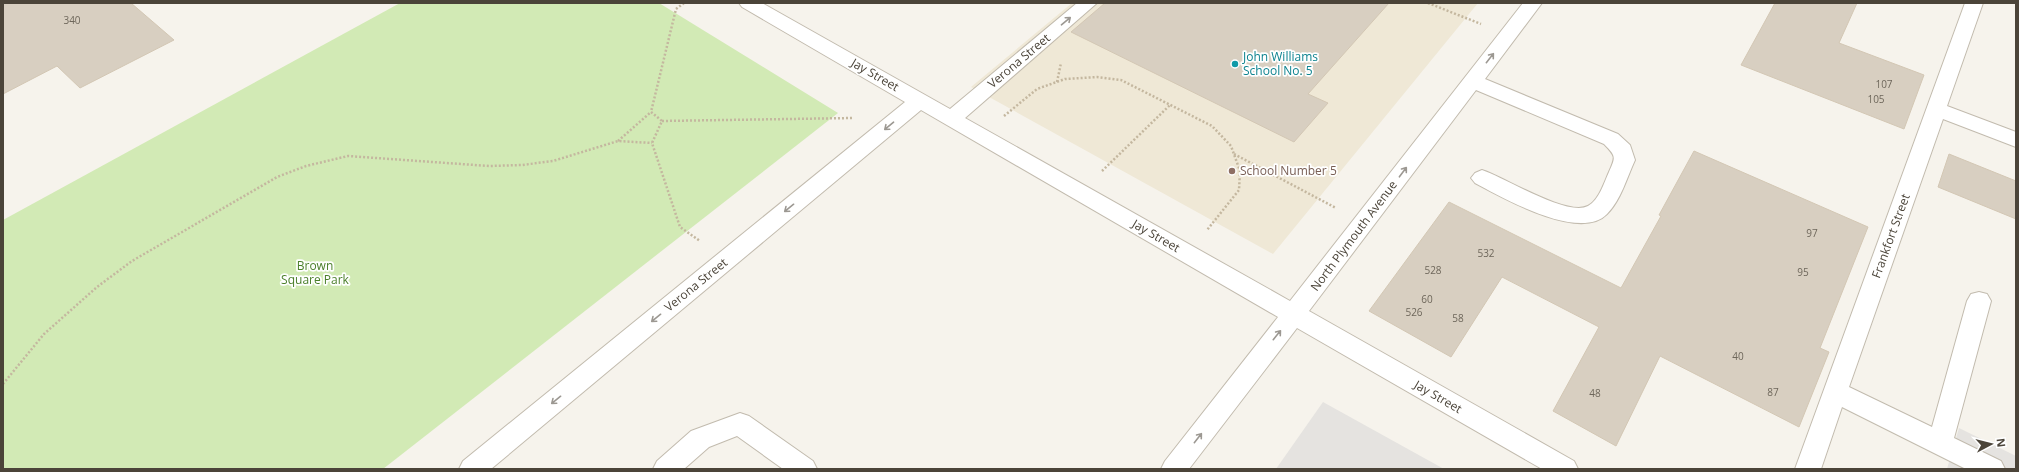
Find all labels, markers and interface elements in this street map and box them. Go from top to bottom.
house number: 340 [63,13,81,27]
one-way arrow [1061,17,1072,26]
street label: Verona Street [984,29,1054,92]
place label: John Williams School No. 5 [1242,48,1318,79]
one-way arrow [1486,52,1495,63]
street label: Jay Street [847,54,902,95]
marker: John Williams School No. 5 [1230,59,1240,69]
house number: 107 [1875,77,1893,91]
house number: 105 [1867,92,1885,106]
one-way arrow [884,121,895,130]
place label: School Number 5 [1240,162,1337,179]
marker: School Number 5 [1227,166,1237,176]
one-way arrow [1399,167,1407,178]
street label: North Plymouth Avenue [1306,177,1401,294]
street label: Frankfort Street [1867,191,1914,280]
one-way arrow [784,204,794,213]
street label: Jay Street [1128,215,1183,256]
house number: 97 [1806,226,1818,240]
house number: 532 [1477,246,1495,260]
street label: Verona Street [661,254,731,315]
park label: Brown Square Park [281,257,350,288]
house number: 528 [1424,263,1442,277]
house number: 95 [1797,265,1809,279]
house number: 60 [1421,292,1433,306]
house number: 526 [1405,305,1423,319]
house number: 58 [1452,311,1464,325]
one-way arrow [651,313,662,322]
one-way arrow [1273,330,1282,341]
house number: 40 [1732,349,1744,363]
street label: Jay Street [1410,376,1465,417]
house number: 87 [1767,385,1779,399]
house number: 48 [1589,386,1601,400]
one-way arrow [550,396,561,405]
north arrow [1971,424,2011,464]
one-way arrow [1193,433,1202,444]
text: N [1993,437,2009,448]

